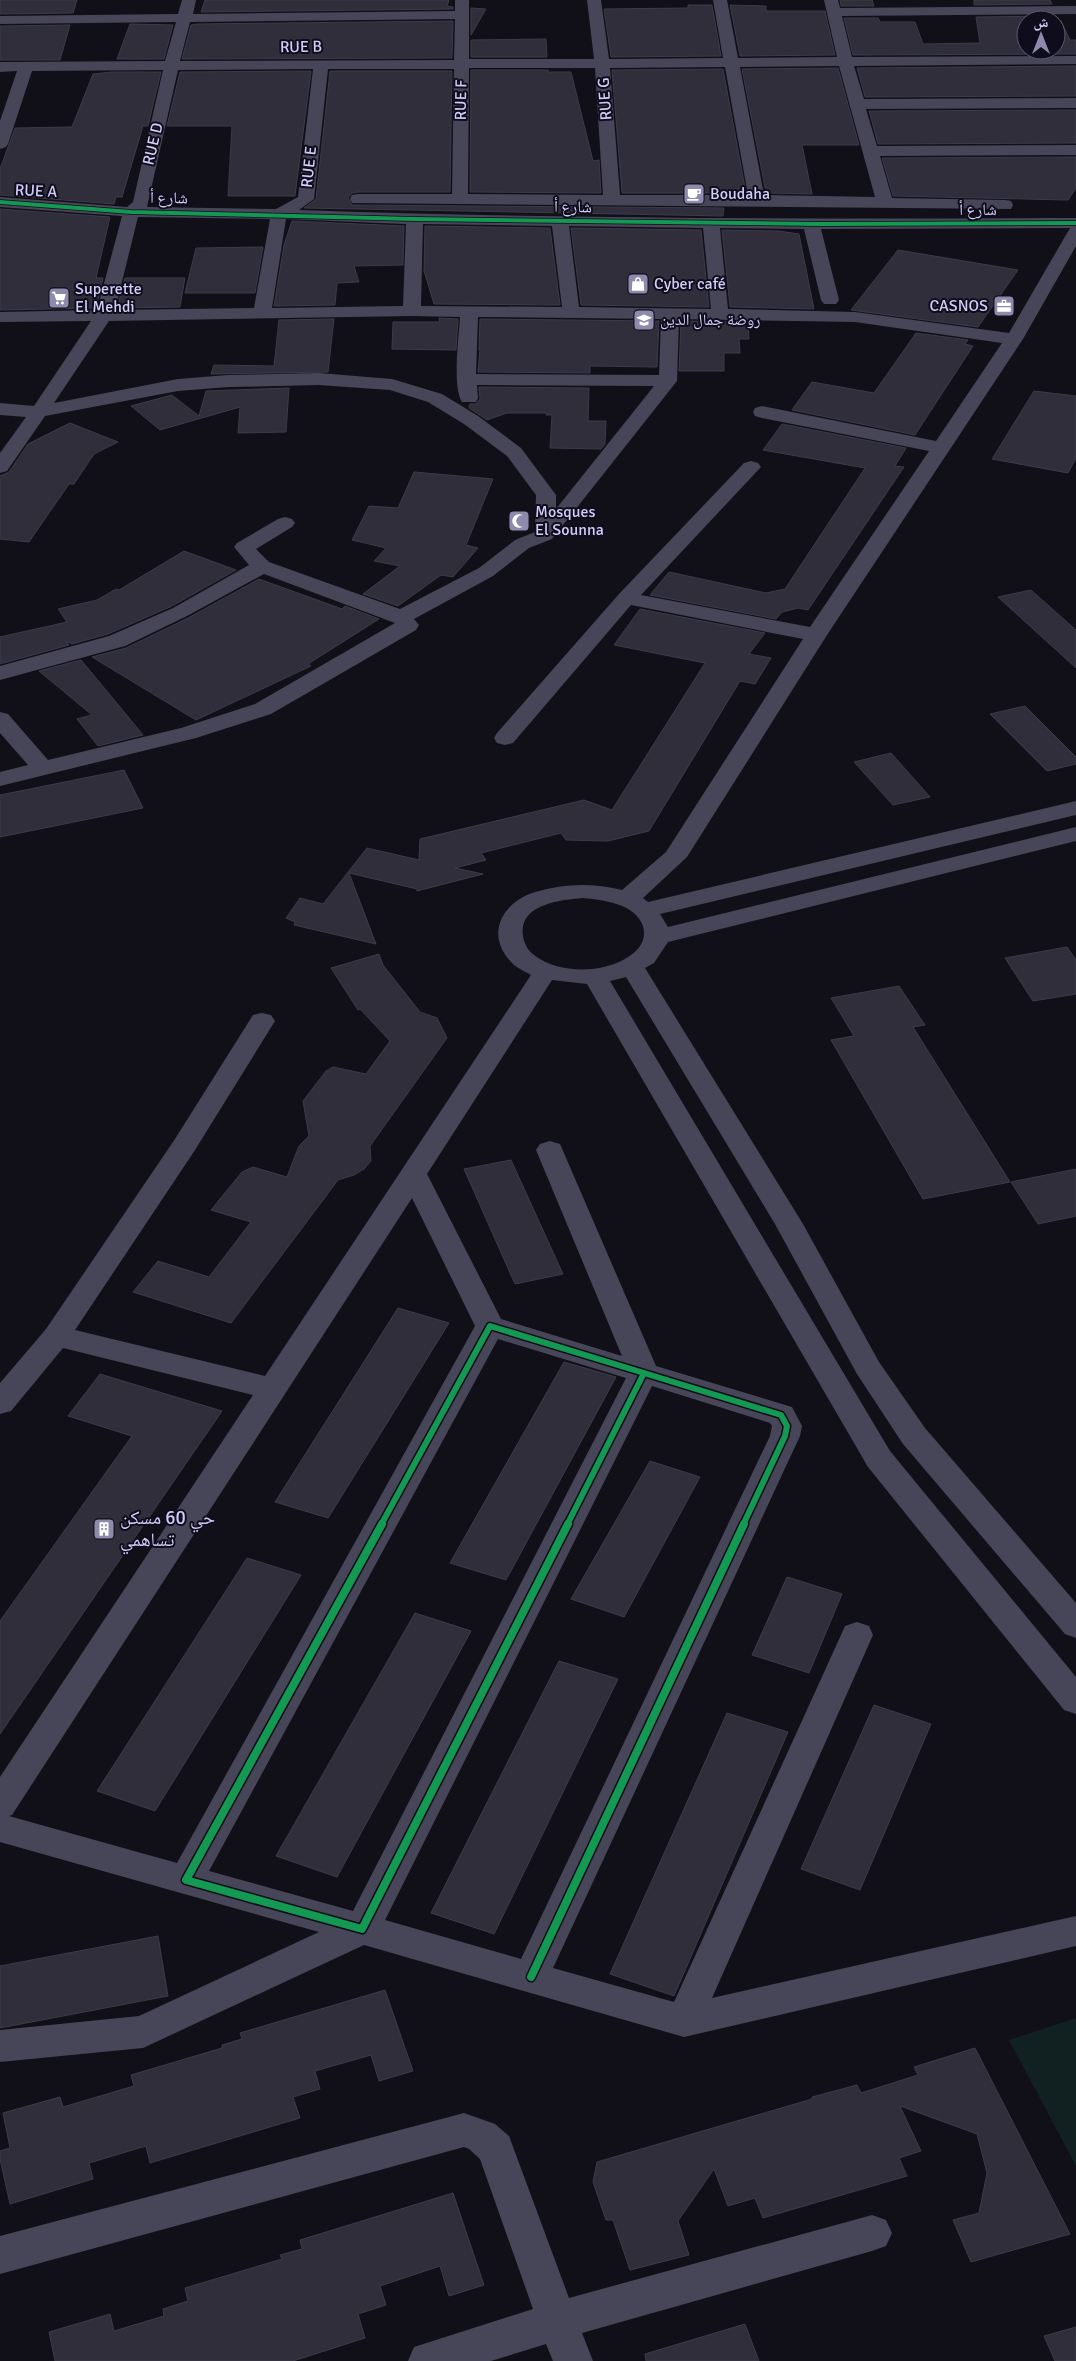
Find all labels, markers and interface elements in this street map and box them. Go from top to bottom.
north arrow [1016,10,1066,60]
text: ش [1034,14,1049,31]
street label: RUE B [280,37,322,57]
street label: RUE G [594,77,616,121]
street label: RUE F [451,79,471,121]
street label: RUE D [138,121,168,167]
street label: RUE E [297,145,321,189]
street label: RUE A [14,180,58,202]
cafe icon: Boudaha [682,182,706,206]
place label: Boudaha [710,184,770,204]
street label: شارع أ [150,188,188,208]
street label: شارع أ [554,197,592,217]
street label: شارع أ [959,200,997,220]
shop icon: Cyber café [626,272,650,296]
place label: Cyber café [654,274,726,294]
place label: Superette El Mehdi [75,279,142,317]
supermarket icon: Superette El Mehdi [47,286,71,310]
office icon: CASNOS [992,294,1016,318]
place label: CASNOS [929,296,988,316]
school or university icon: روضة جمال الدين [632,308,656,332]
place label: روضة جمال الدين [660,310,761,330]
place label: Mosques El Sounna [535,502,604,540]
mosque icon: Mosques El Sounna [507,509,531,533]
place label: حي 60 مسكن تساهمي [120,1506,215,1555]
building icon: حي 60 مسكن تساهمي [92,1517,116,1541]

